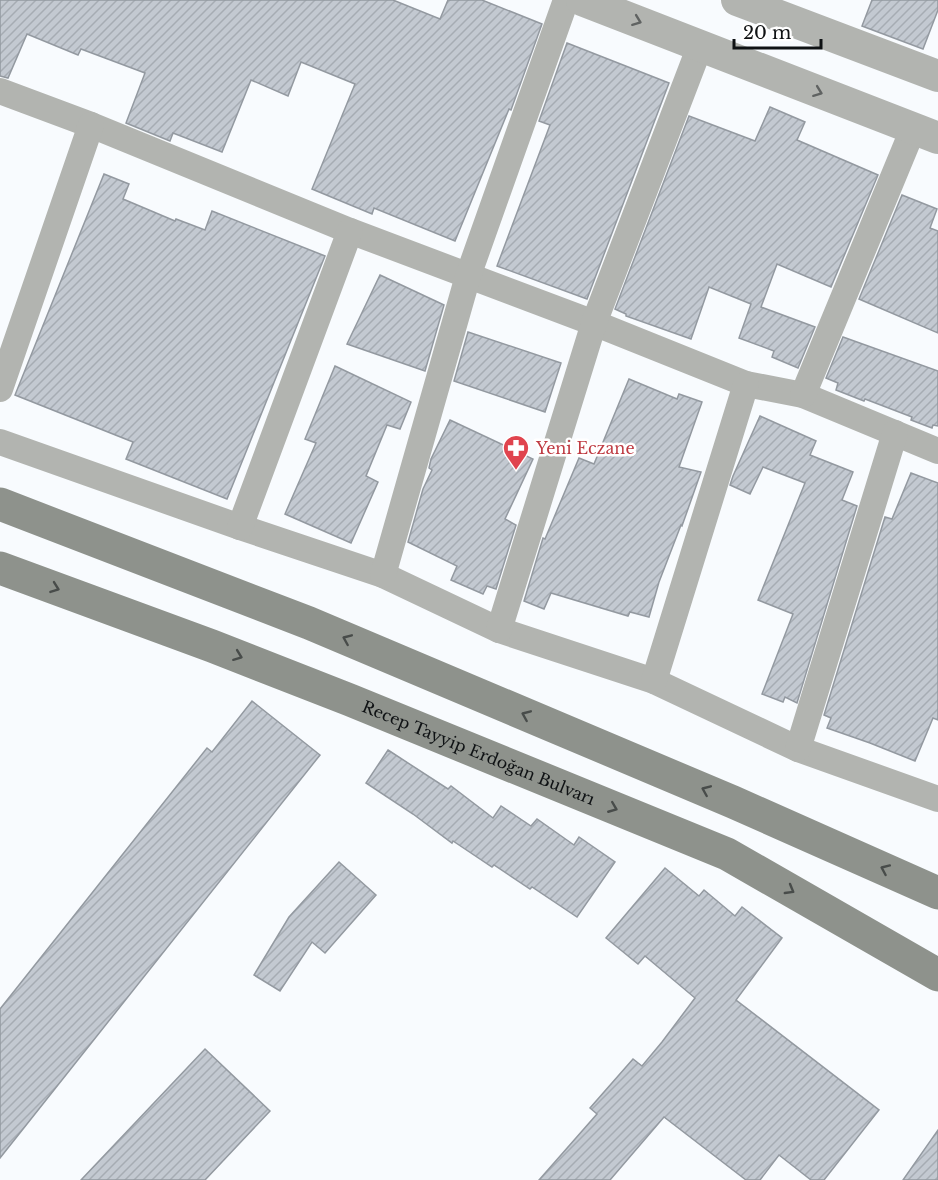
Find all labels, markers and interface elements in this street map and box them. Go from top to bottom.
scale bar [734,12,821,50]
one-way arrow [630,14,641,26]
text: 20 m [743,22,791,44]
one-way arrow [812,85,823,97]
pharmacy icon: Yeni Eczane [501,433,531,471]
place label: Yeni Eczane [535,438,635,458]
one-way arrow [49,581,60,594]
one-way arrow [342,634,353,646]
one-way arrow [231,649,242,661]
street label: Recep Tayyip Erdoğan Bulvarı [359,696,598,809]
one-way arrow [522,710,533,722]
one-way arrow [701,785,712,797]
one-way arrow [607,801,618,813]
one-way arrow [880,864,891,876]
one-way arrow [783,883,794,894]

